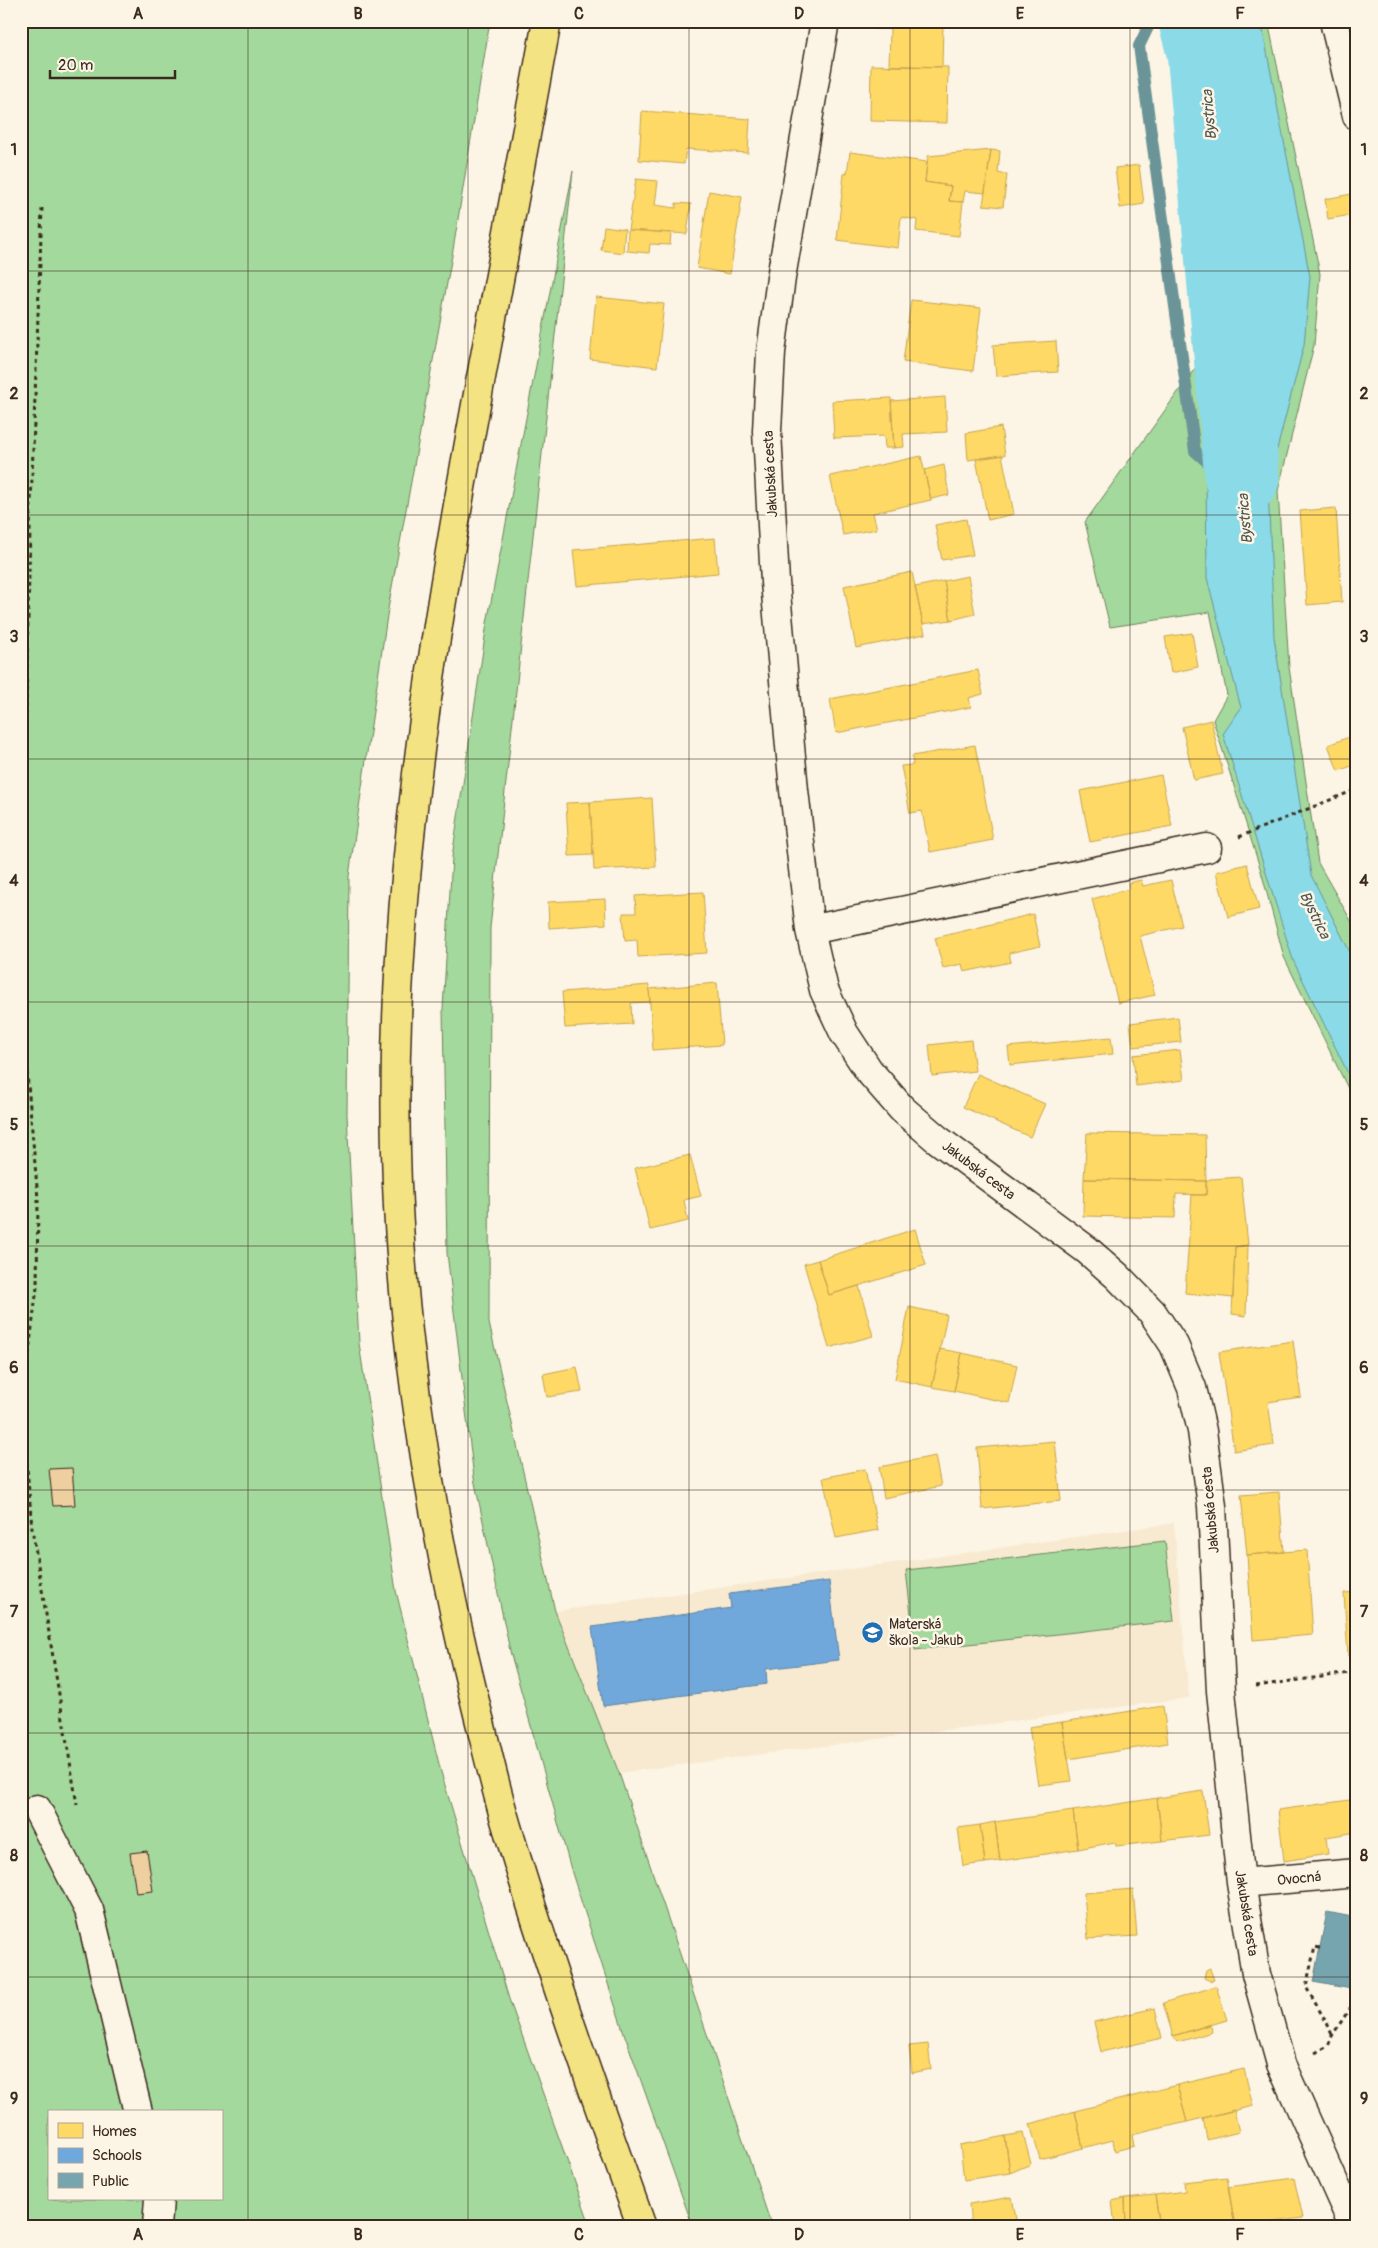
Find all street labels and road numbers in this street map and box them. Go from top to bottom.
street label: Jakubská cesta [760,430,781,518]
street label: Jakubská cesta [939,1137,1019,1203]
street label: Jakubská cesta [1198,1466,1223,1554]
street label: Ovocná [1276,1868,1322,1889]
street label: Jakubská cesta [1231,1869,1262,1957]

